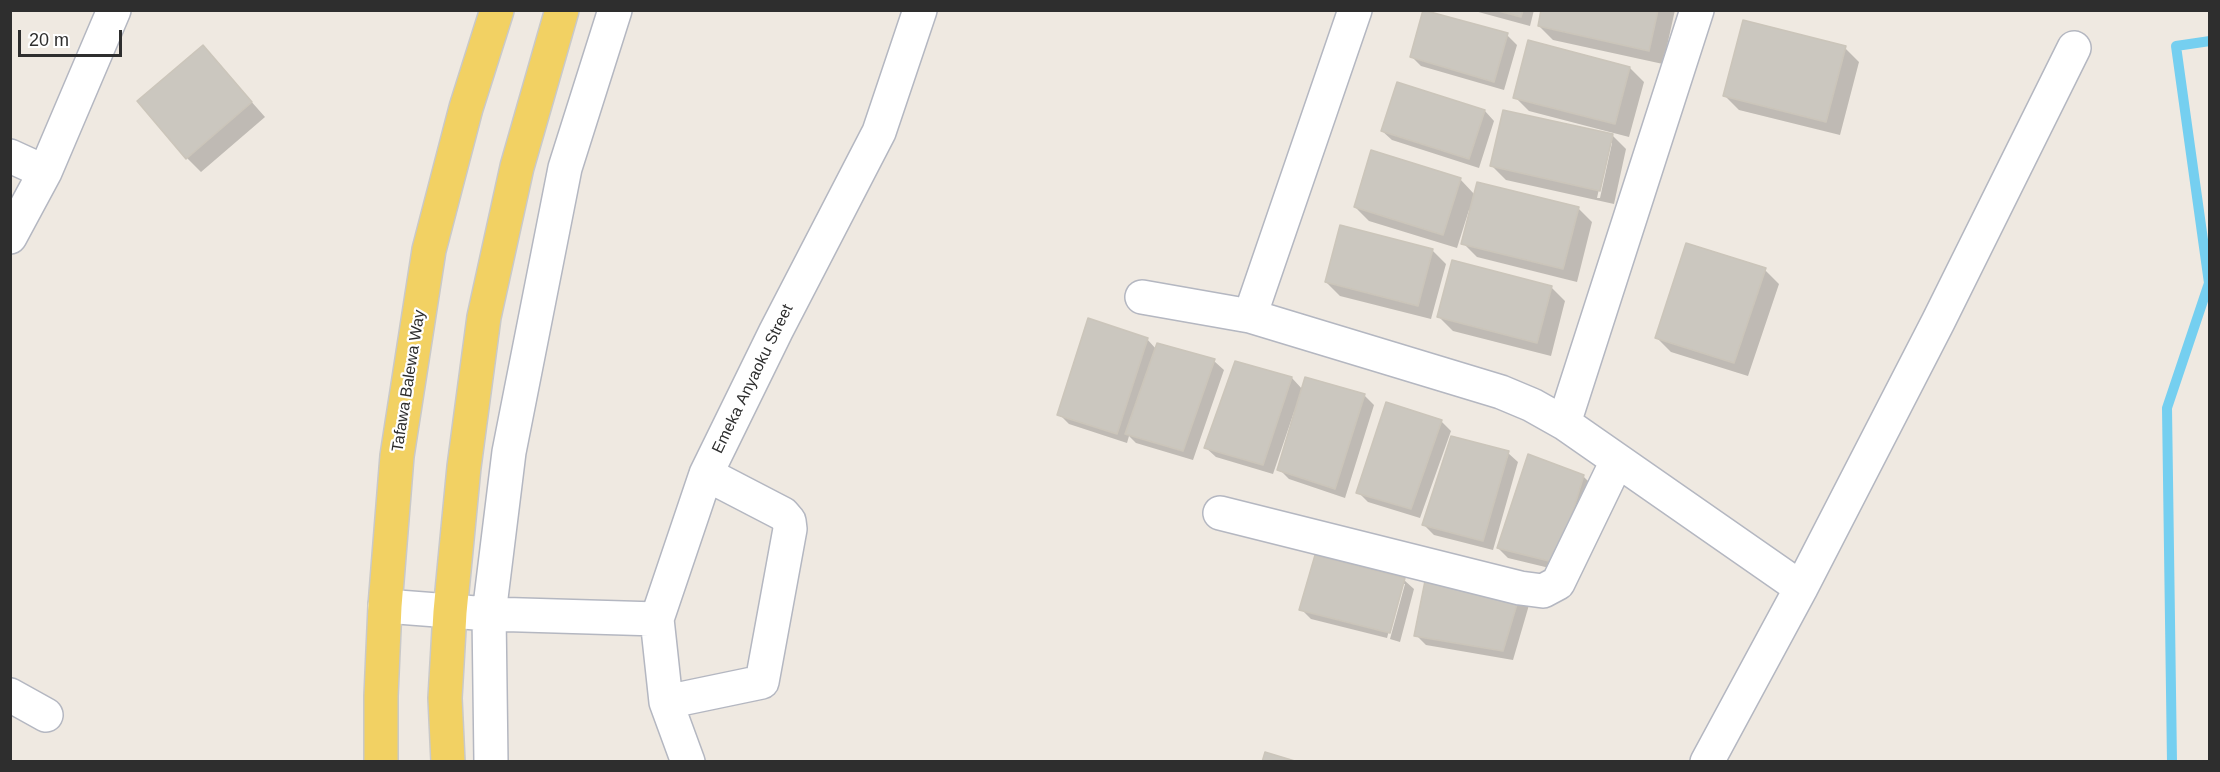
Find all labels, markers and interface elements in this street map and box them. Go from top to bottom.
scale bar [21,18,124,56]
text: 20 m [29,30,69,50]
street label: Emeka Anyaoku Street [709,301,797,457]
street label: Tafawa Balewa Way [388,309,430,453]

